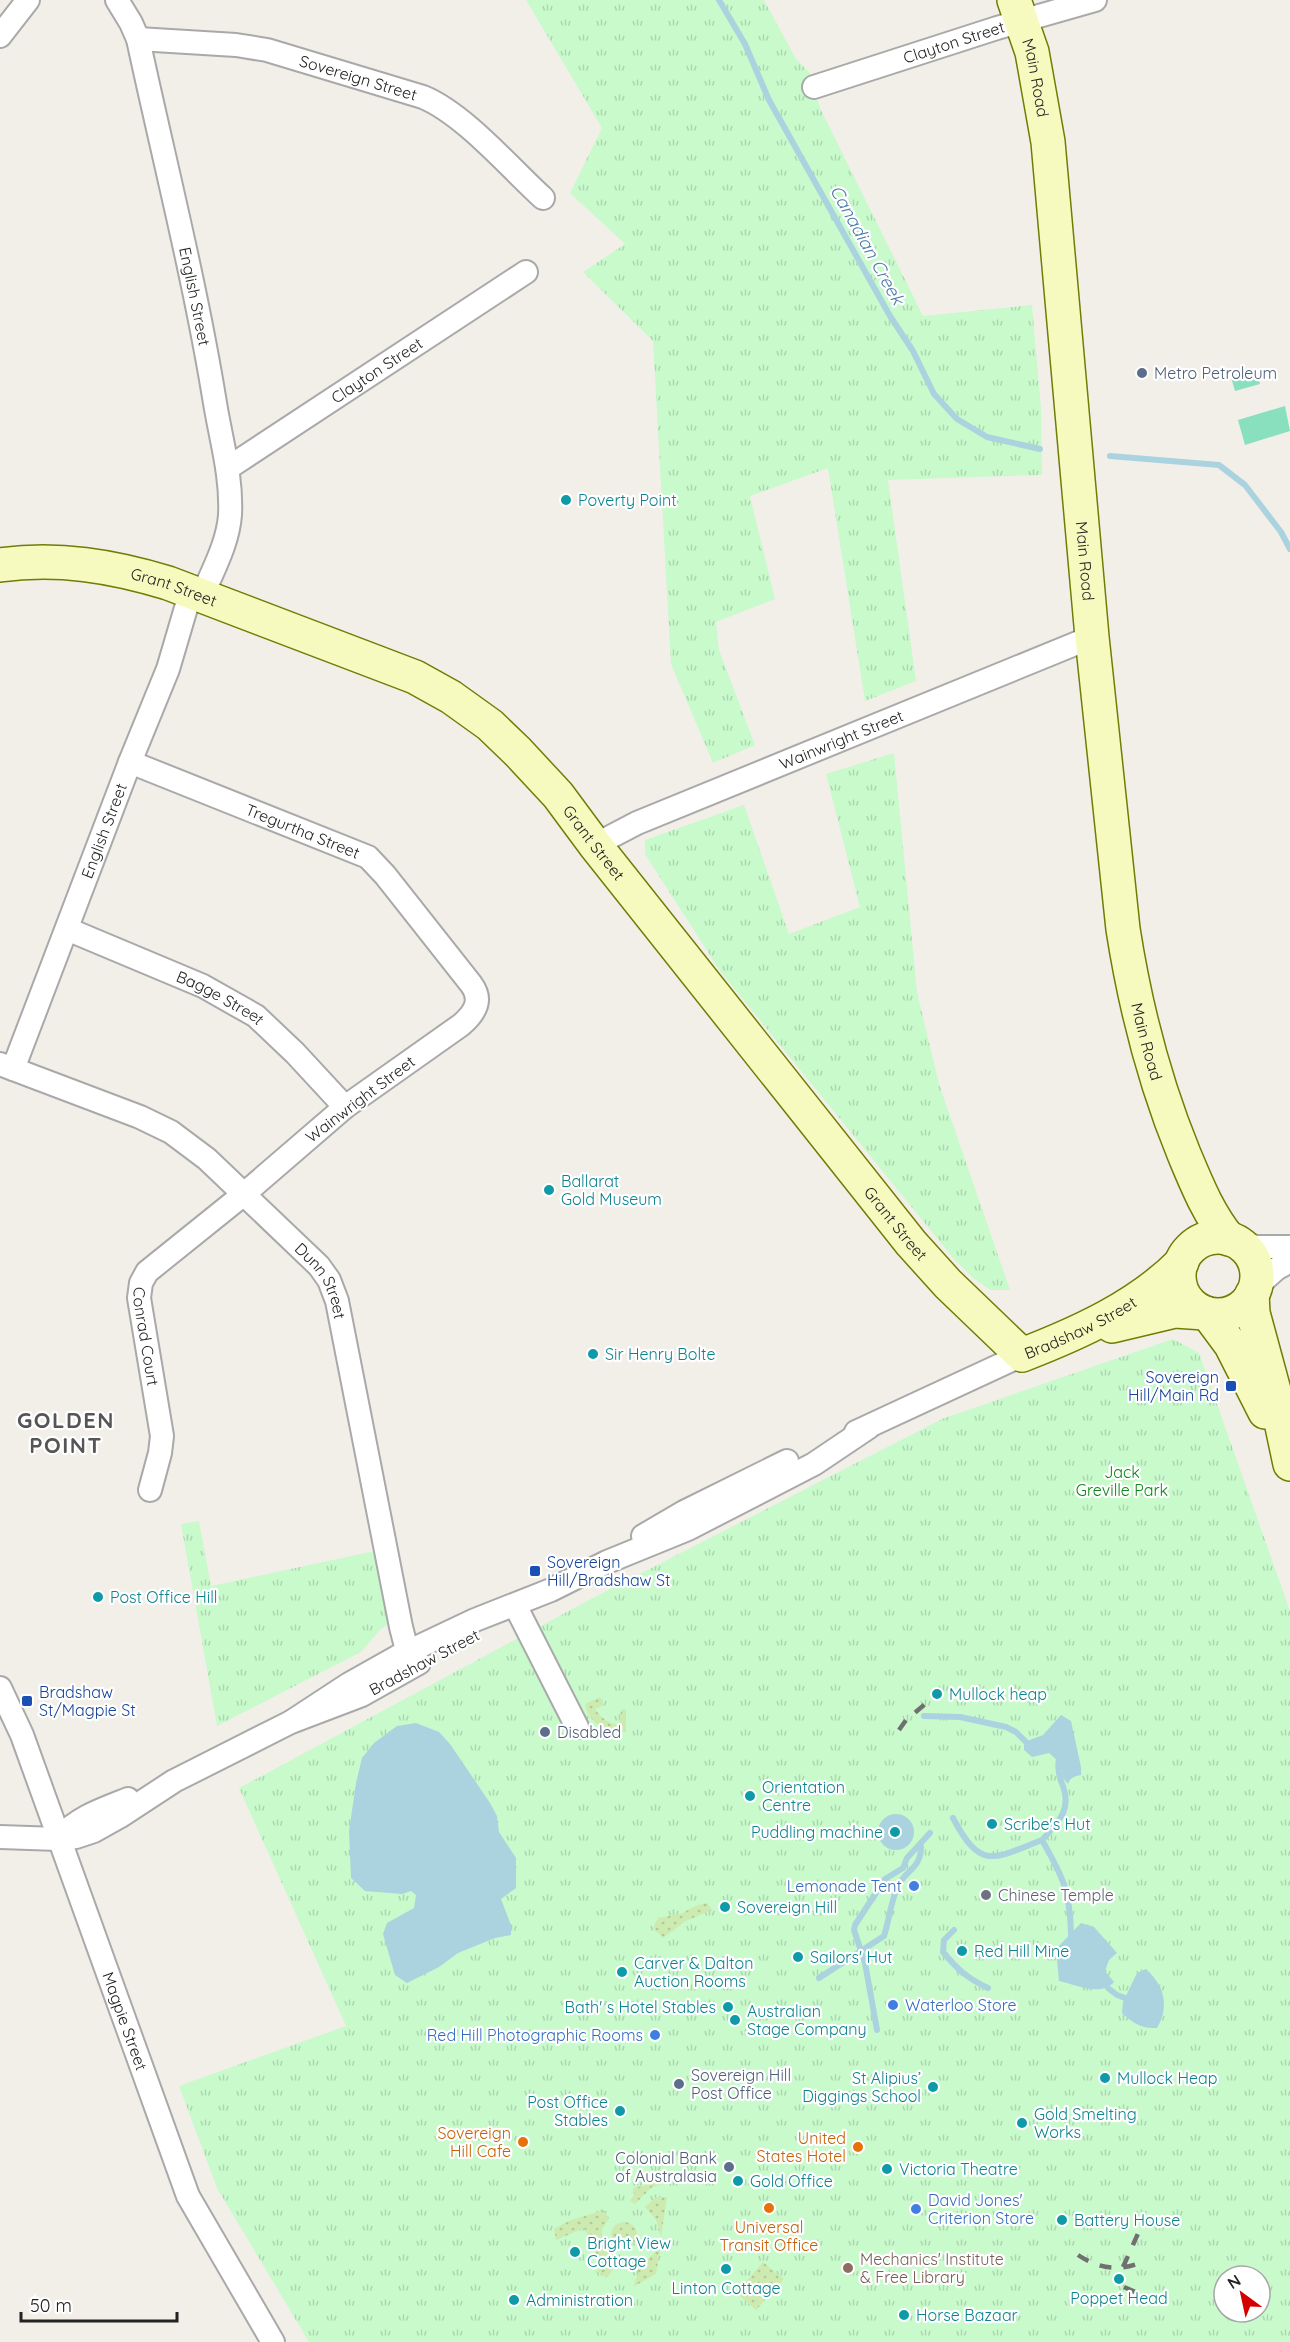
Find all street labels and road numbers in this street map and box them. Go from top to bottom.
street label: Clayton Street [901,16,1007,68]
street label: Main Road [1018,36,1053,119]
street label: Sovereign Street [297,50,420,105]
street label: English Street [175,245,215,347]
street label: Clayton Street [327,333,426,407]
street label: Main Road [1072,520,1099,601]
street label: Grant Street [129,563,220,611]
street label: Wainwright Street [776,705,906,774]
street label: English Street [77,780,131,881]
street label: Tregurtha Street [243,799,363,863]
street label: Grant Street [559,801,629,884]
street label: Bagge Street [173,966,269,1029]
street label: Main Road [1127,1001,1167,1083]
street label: Wainwright Street [301,1051,419,1147]
street label: Grant Street [860,1182,932,1265]
street label: Dunn Street [291,1238,350,1321]
street label: Conrad Court [129,1286,163,1387]
street label: Bradshaw Street [1021,1292,1140,1363]
street label: Bradshaw Street [365,1625,483,1699]
street label: Magpie Street [98,1969,152,2073]

